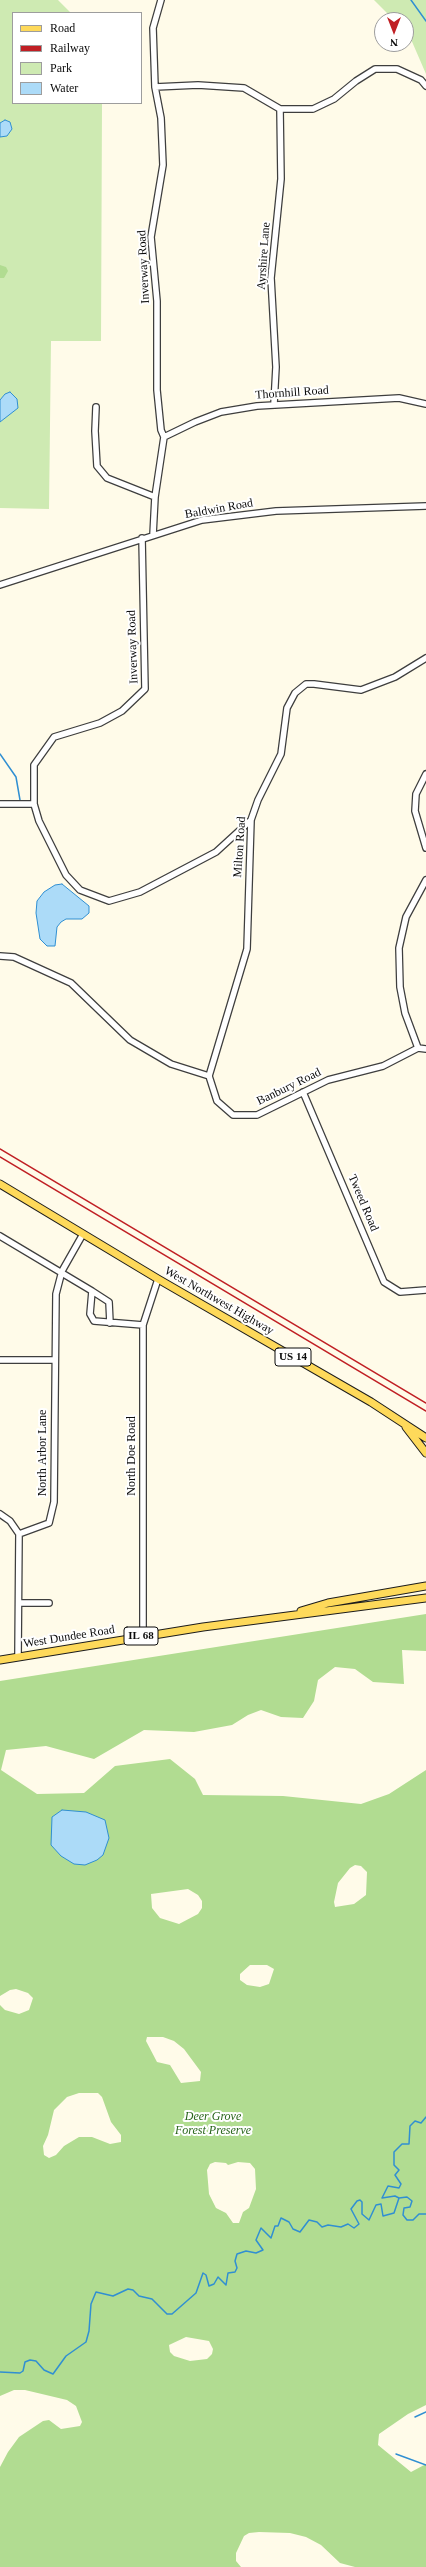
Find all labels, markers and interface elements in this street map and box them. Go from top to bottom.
legend [12,12,142,104]
north arrow [374,12,414,52]
text: Road [50,21,75,35]
text: N [390,37,398,49]
text: Railway [50,41,90,55]
text: Park [50,61,72,75]
text: Water [50,81,78,95]
street label: Ayrshire Lane [254,222,274,290]
street label: Inverway Road [135,230,153,304]
street label: Thornhill Road [255,383,329,403]
street label: Baldwin Road [184,496,254,522]
street label: Inverway Road [125,610,141,684]
street label: Milton Road [231,816,249,878]
street label: Banbury Road [255,1065,323,1109]
street label: Tweed Road [345,1173,381,1233]
street label: West Northwest Highway [162,1264,276,1338]
road number: US 14 [275,1348,311,1366]
street label: North Arbor Lane [36,1410,50,1496]
street label: North Doe Road [125,1416,139,1496]
street label: West Dundee Road [22,1623,116,1651]
road number: IL 68 [124,1627,158,1645]
park label: Deer Grove Forest Preserve [175,2110,251,2138]

